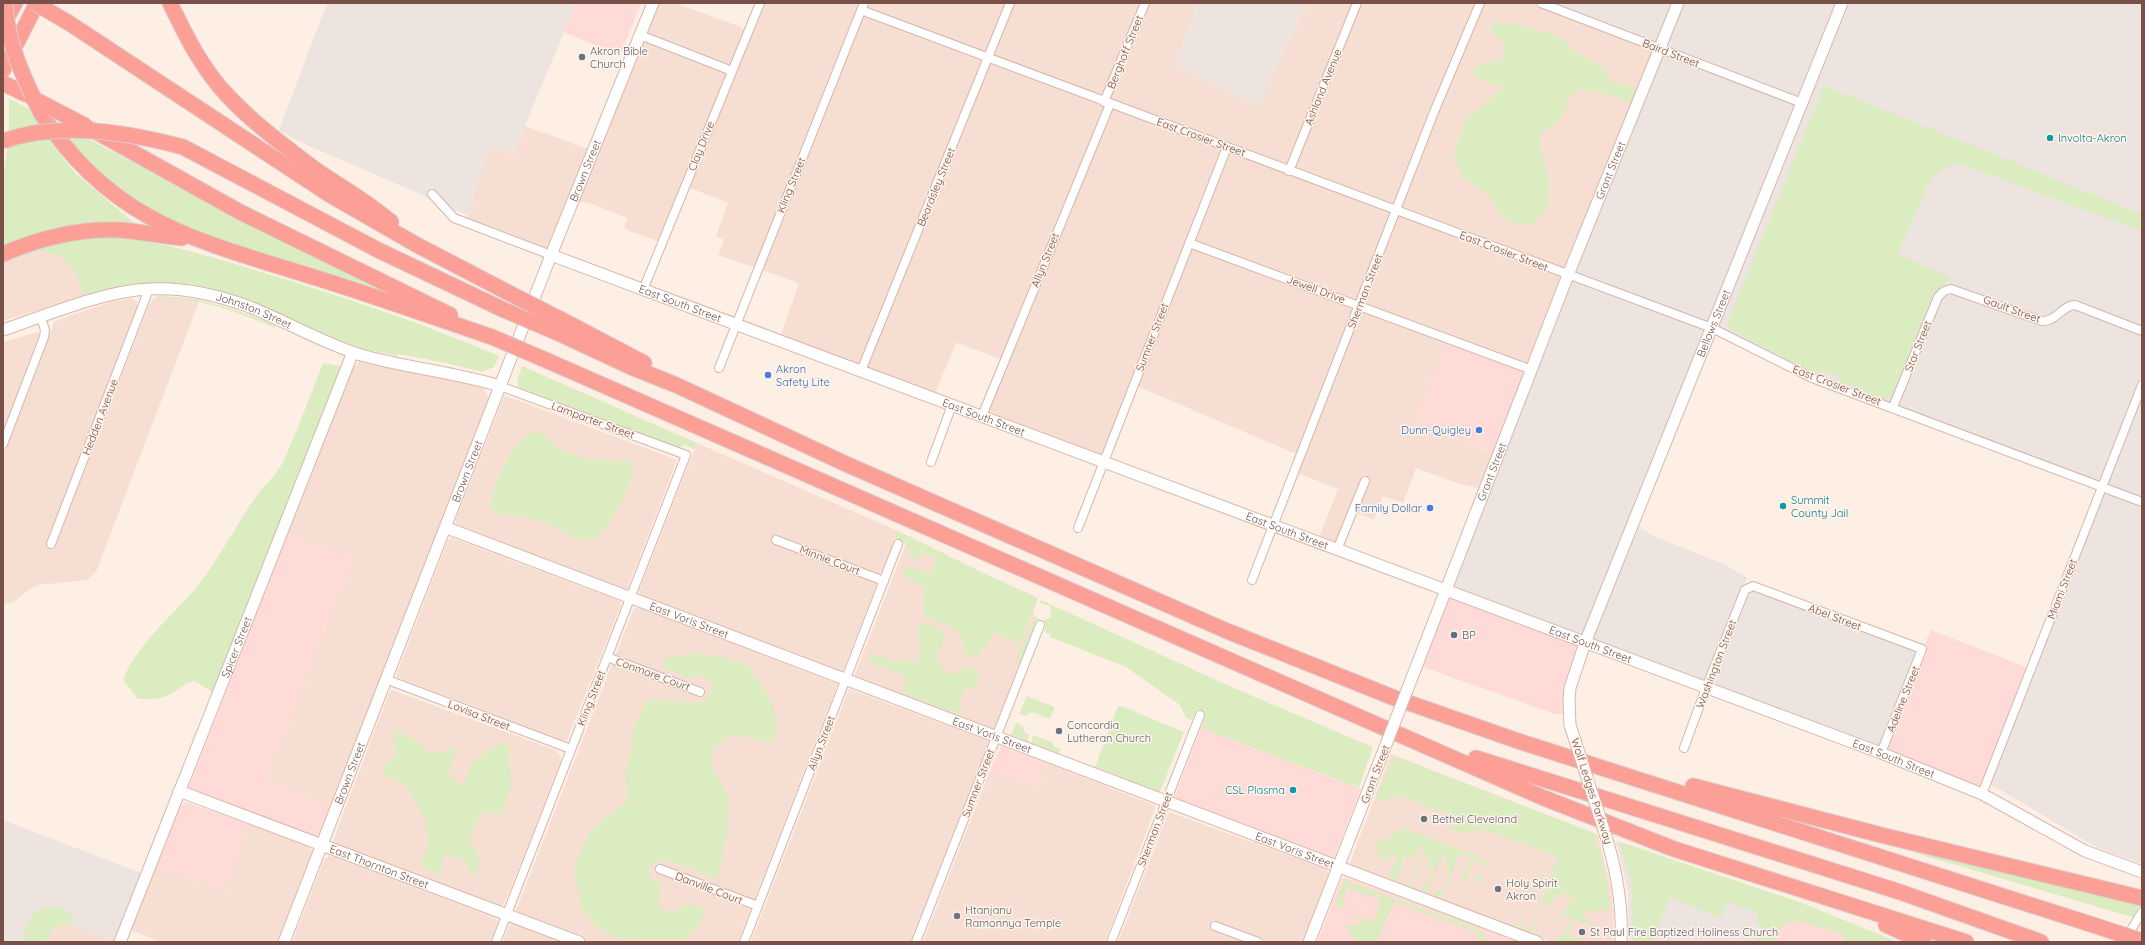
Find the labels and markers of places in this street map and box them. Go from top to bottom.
place label: Akron Bible Church [590,44,648,71]
marker: Akron Bible Church [577,52,587,62]
place label: Involta-Akron [2058,131,2127,145]
marker: Involta-Akron [2045,133,2055,143]
place label: Akron Safety Lite [776,362,830,389]
marker: Akron Safety Lite [763,370,773,380]
place label: Dunn-Quigley [1401,423,1471,437]
marker: Dunn-Quigley [1474,425,1484,435]
place label: Summit County Jail [1791,493,1848,520]
place label: Family Dollar [1355,501,1423,515]
marker: Summit County Jail [1778,501,1788,511]
marker: Family Dollar [1425,503,1435,513]
place label: BP [1462,628,1476,642]
marker: BP [1449,630,1459,640]
place label: Concordia Lutheran Church [1067,718,1151,745]
marker: Concordia Lutheran Church [1054,726,1064,736]
place label: CSL Plasma [1225,783,1285,797]
marker: CSL Plasma [1288,785,1298,795]
place label: Bethel Cleveland [1432,812,1517,826]
marker: Bethel Cleveland [1419,814,1429,824]
place label: Holy Spirit Akron [1506,876,1558,903]
marker: Holy Spirit Akron [1493,884,1503,894]
place label: Htanjanu Ramonnya Temple [965,903,1061,930]
marker: Htanjanu Ramonnya Temple [952,911,962,921]
place label: St Paul Fire Baptized Holiness Church [1590,925,1778,939]
marker: St Paul Fire Baptized Holiness Church [1577,927,1587,937]

